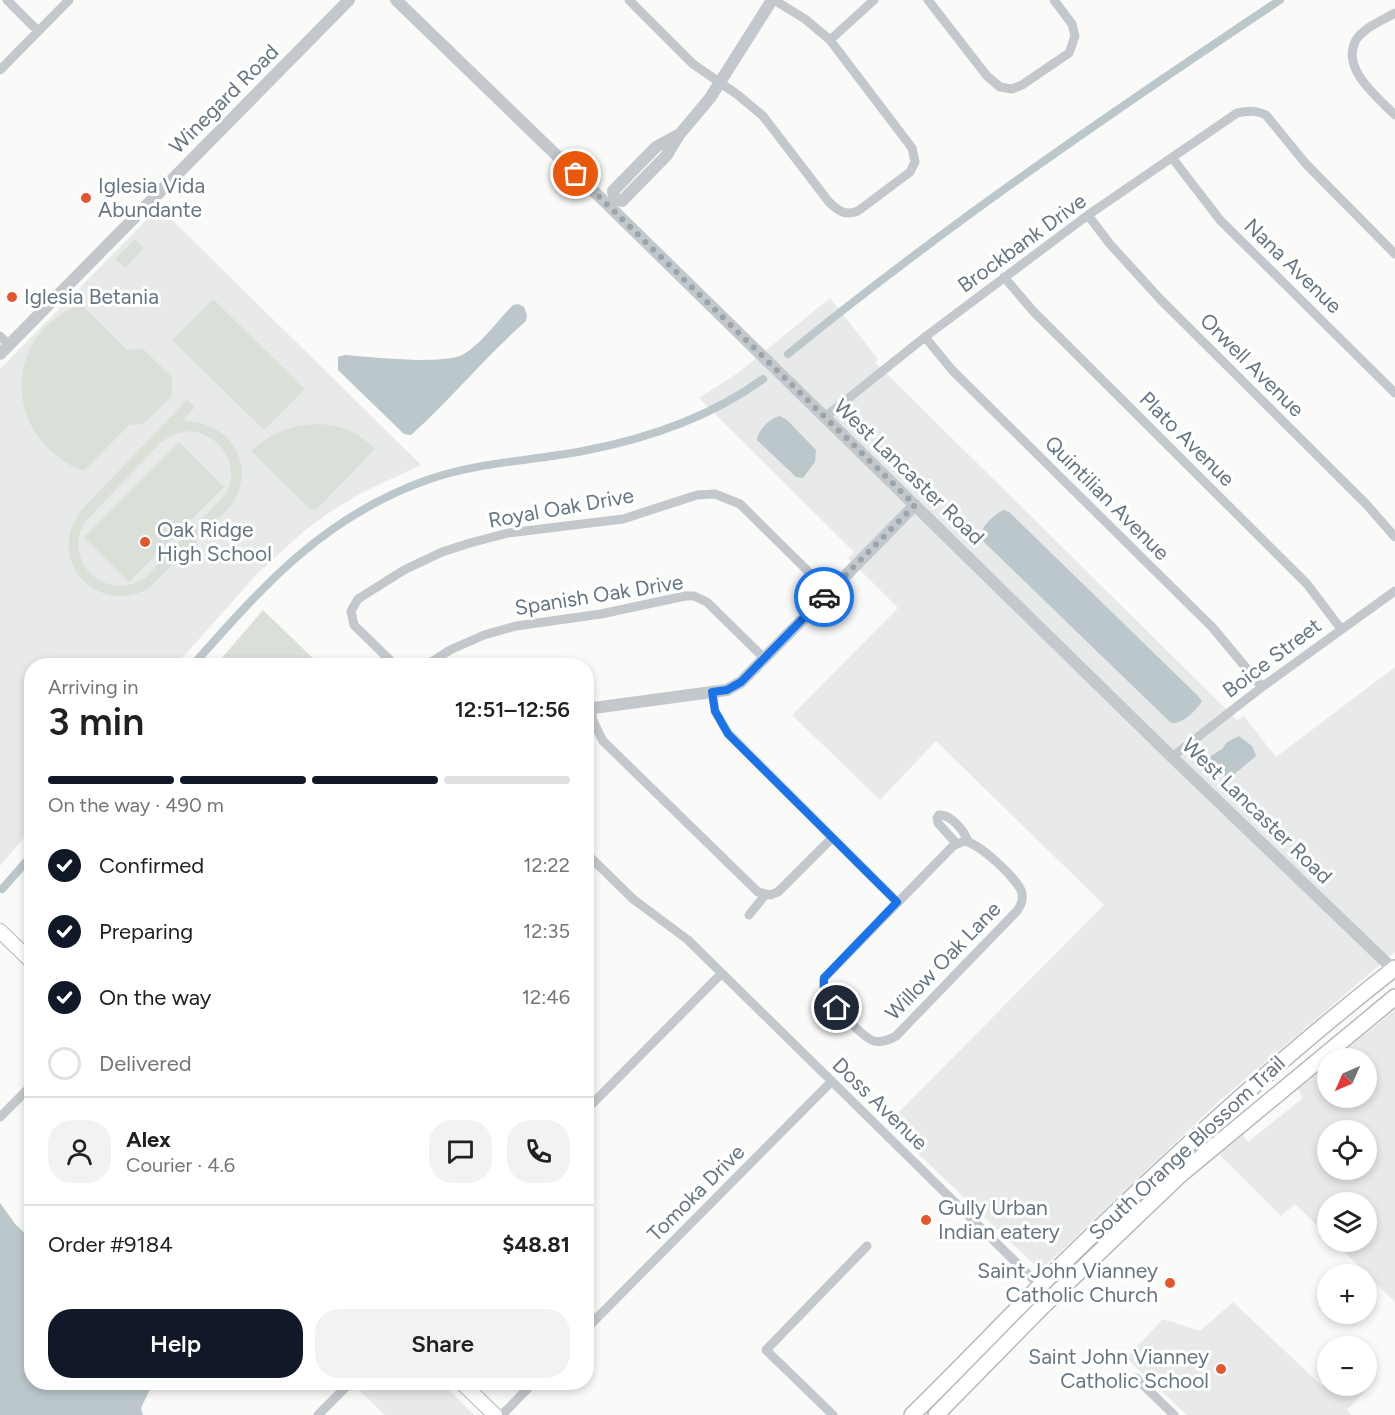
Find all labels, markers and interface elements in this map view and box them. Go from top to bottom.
street label: Winegard Road [164,39,283,158]
pin [550,148,601,199]
icon: bag [559,157,592,190]
place label: Iglesia Vida Abundante [98,173,205,222]
street label: Brockbank Drive [953,188,1091,297]
marker: Iglesia Vida Abundante [79,191,93,205]
street label: Nana Avenue [1239,213,1347,318]
place label: Iglesia Betania [24,284,159,309]
marker: Iglesia Betania [5,290,19,304]
street label: Orwell Avenue [1195,308,1309,422]
street label: Plato Avenue [1135,386,1240,491]
street label: West Lancaster Road [829,394,990,550]
street label: Quintilian Avenue [1040,430,1175,565]
street label: Royal Oak Drive [486,482,636,533]
place label: Oak Ridge High School [157,517,272,566]
marker: Oak Ridge High School [138,535,152,549]
courier [794,567,854,627]
street label: Spanish Oak Drive [513,569,685,620]
icon: car [808,581,841,614]
street label: Boice Street [1218,612,1326,703]
text: Arriving in [48,675,138,699]
text: 12:51–12:56 [455,696,570,723]
text: 3 min [48,698,144,745]
street label: West Lancaster Road [1177,733,1338,889]
text: On the way · 490 m [48,793,224,817]
icon: check [48,849,81,882]
text: Confirmed [99,852,204,879]
text: 12:22 [523,853,570,877]
street label: Willow Oak Lane [880,896,1005,1025]
icon: check [48,915,81,948]
text: Preparing [99,918,193,945]
text: 12:35 [523,919,570,943]
icon: check [48,981,81,1014]
pin [811,982,862,1033]
text: On the way [99,984,211,1011]
text: 12:46 [522,985,570,1009]
icon: home [820,991,853,1024]
north arrow [1317,1048,1377,1108]
map controls [1317,1048,1377,1396]
text: Delivered [99,1050,192,1077]
street label: South Orange Blossom Trail [1083,1050,1290,1245]
street label: Doss Avenue [828,1052,933,1155]
button: person [48,1120,111,1183]
button: chat [429,1120,492,1183]
button: phone [507,1120,570,1183]
button: locate [1317,1120,1377,1180]
text: Alex [126,1126,171,1153]
street label: Tomoka Drive [642,1139,749,1246]
text: Courier · 4.6 [126,1153,235,1177]
button: layers [1317,1192,1377,1252]
place label: Gully Urban Indian eatery [938,1195,1060,1244]
marker: Gully Urban Indian eatery [919,1213,933,1227]
text: Order #9184 [48,1231,173,1258]
text: $48.81 [502,1231,570,1258]
place label: Saint John Vianney Catholic Church [977,1258,1158,1307]
button: + [1317,1264,1377,1324]
marker: Saint John Vianney Catholic Church [1163,1276,1177,1290]
button: Help [48,1309,303,1378]
button: Share [315,1309,570,1378]
button: − [1317,1336,1377,1396]
place label: Saint John Vianney Catholic School [1028,1344,1209,1393]
marker: Saint John Vianney Catholic School [1214,1362,1228,1376]

